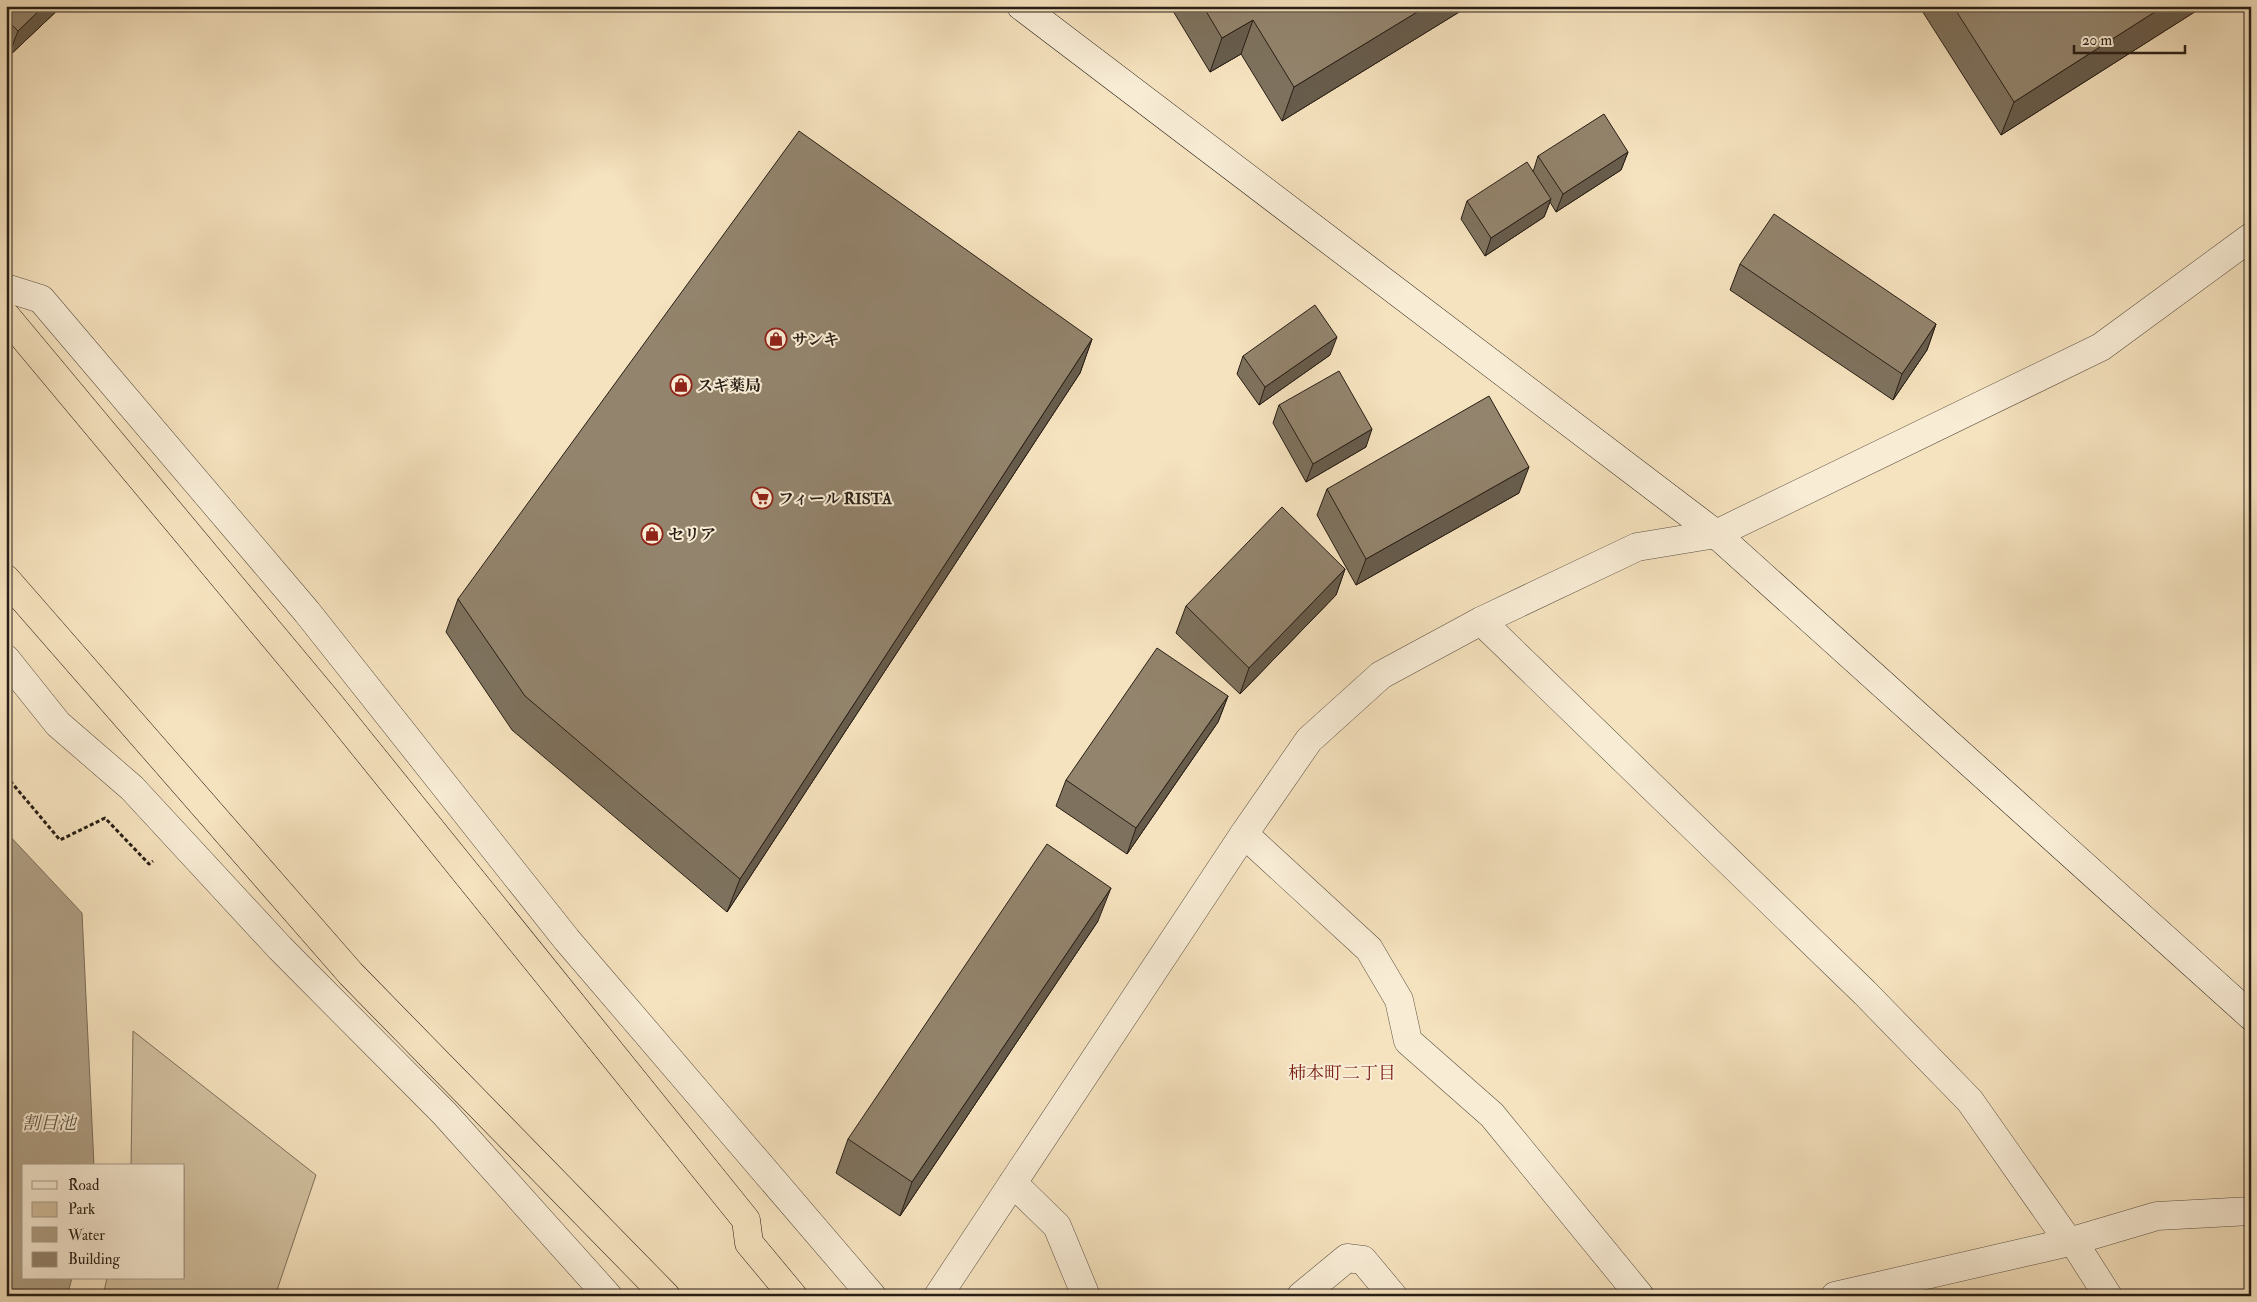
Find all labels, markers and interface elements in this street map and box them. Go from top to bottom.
scale bar [2074,22,2186,54]
text: 20 m [2082,31,2112,50]
shop icon: サンキ [764,327,788,351]
place label: サンキ [792,330,839,350]
shop icon: スギ薬局 [669,373,693,397]
place label: スギ薬局 [697,376,761,396]
supermarket icon: フィール RISTA [750,486,774,510]
place label: フィール RISTA [778,489,893,509]
shop icon: セリア [640,522,664,546]
place label: セリア [668,525,716,545]
district label: 柿本町二丁目 [1288,1062,1396,1085]
water label: 割目池 [22,1112,78,1135]
legend [22,1164,185,1280]
text: Road [68,1176,100,1195]
text: Park [68,1200,95,1219]
text: Water [67,1226,105,1245]
text: Building [68,1250,120,1269]

